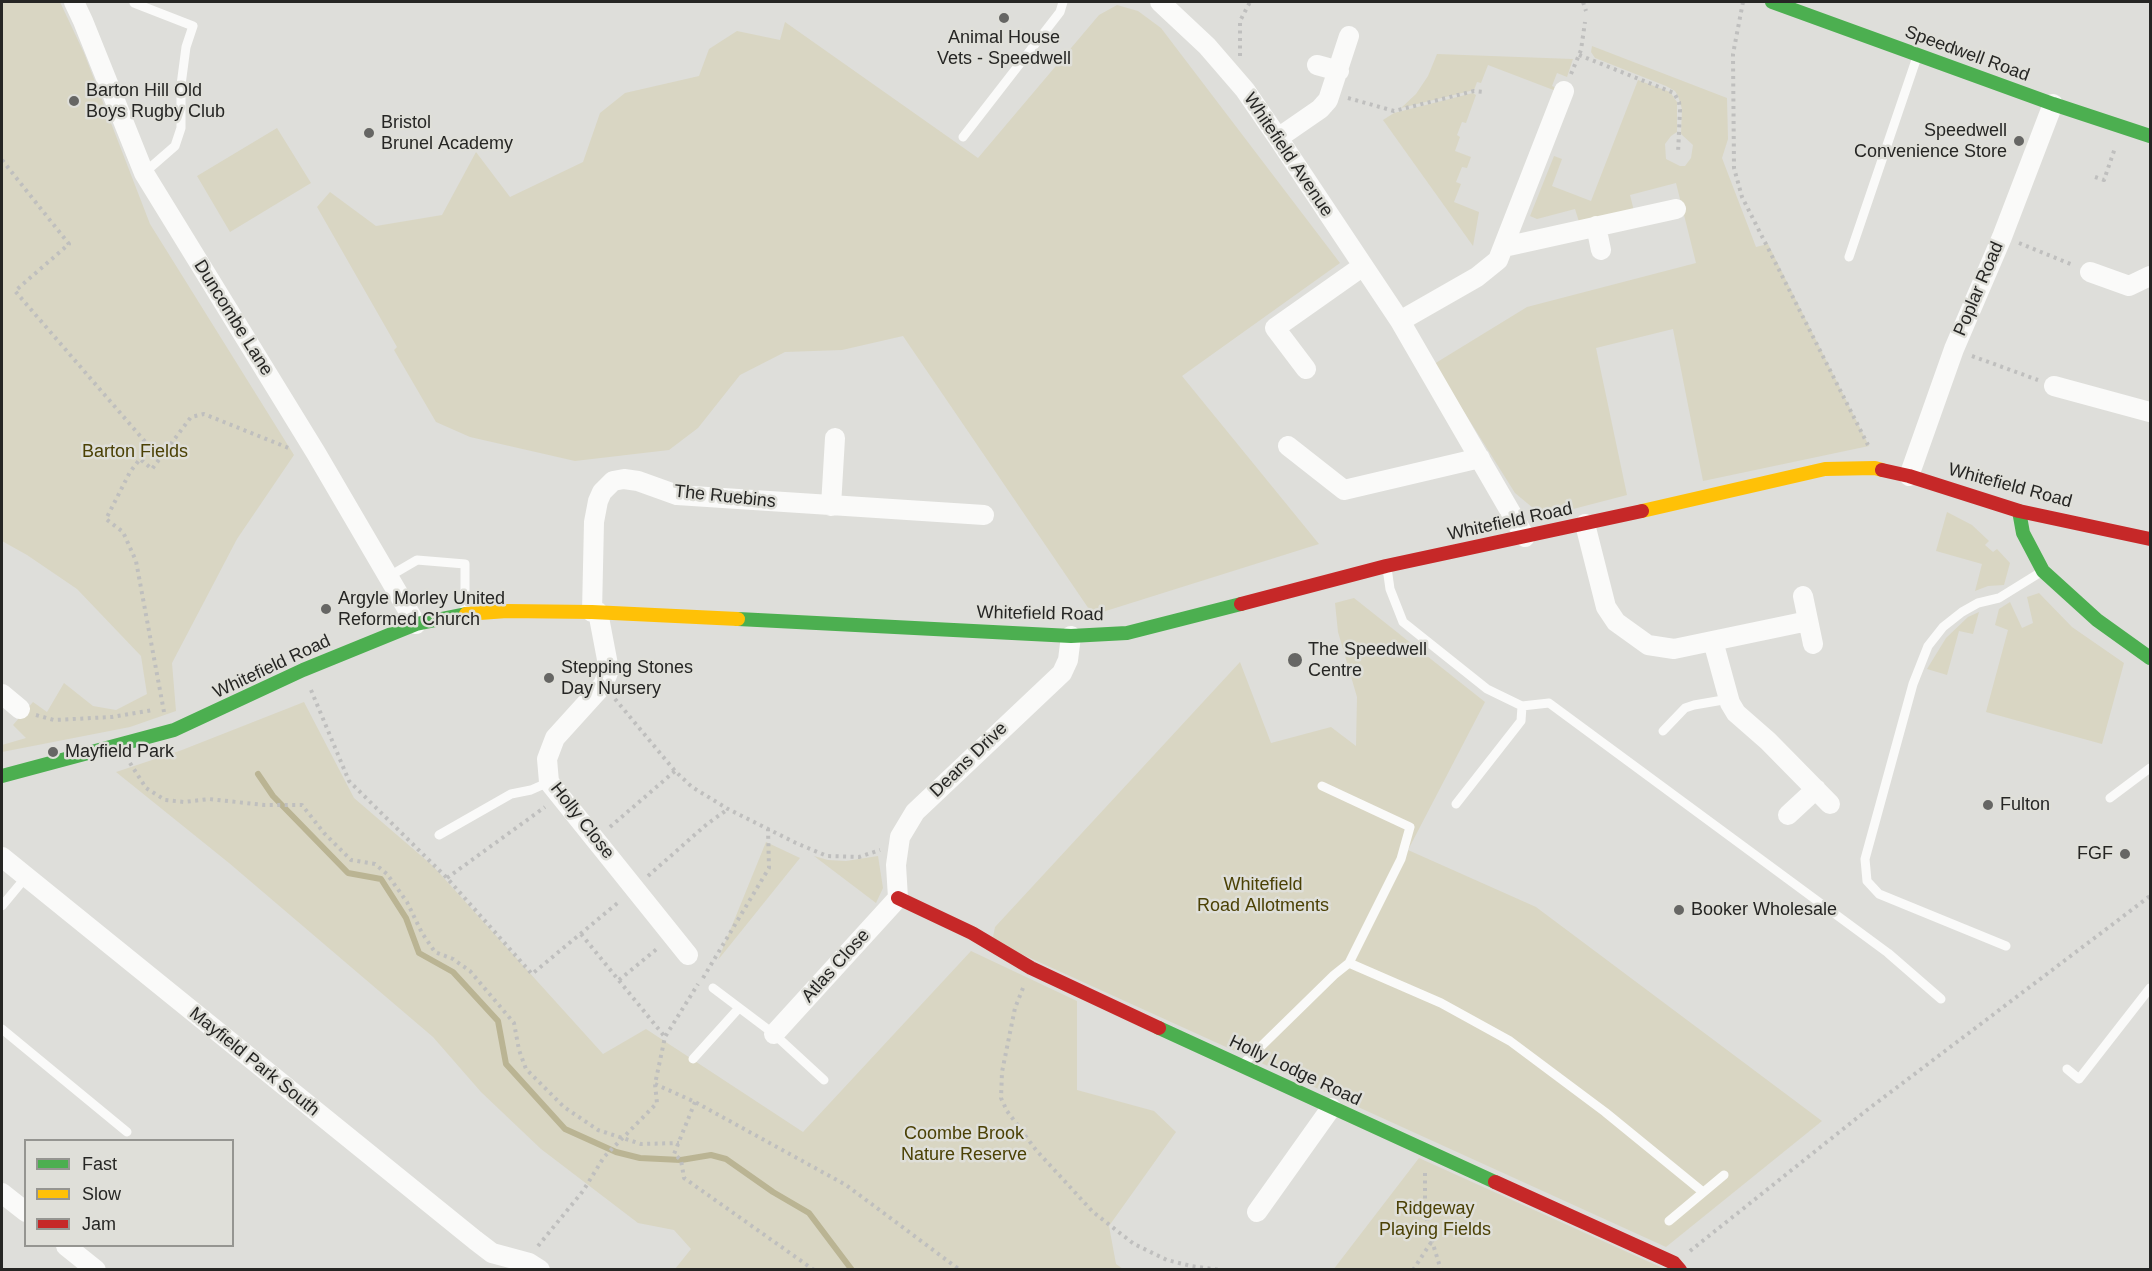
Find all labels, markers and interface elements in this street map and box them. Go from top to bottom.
marker: Animal House Vets - Speedwell [997,11,1011,25]
street label: Speedwell Road [1902,21,2032,87]
place label: Animal House Vets - Speedwell [937,27,1071,70]
place label: Barton Hill Old Boys Rugby Club [86,80,225,122]
street label: Whitefield Avenue [1239,89,1337,221]
marker: Barton Hill Old Boys Rugby Club [67,94,81,108]
place label: Bristol Brunel Academy [381,112,513,154]
place label: Speedwell Convenience Store [1854,120,2007,162]
marker: Bristol Brunel Academy [362,126,376,140]
marker: Speedwell Convenience Store [2012,134,2026,148]
street label: Poplar Road [1950,239,2008,339]
street label: Duncombe Lane [189,256,277,380]
park label: Barton Fields [82,441,188,463]
street label: Whitefield Road [1946,459,2074,513]
street label: The Ruebins [673,481,777,513]
street label: Whitefield Road [1446,498,1574,546]
place label: Argyle Morley United Reformed Church [338,588,505,630]
marker: Argyle Morley United Reformed Church [319,602,333,616]
street label: Whitefield Road [976,602,1104,626]
street label: Whitefield Road [210,630,334,704]
place label: The Speedwell Centre [1308,639,1427,682]
marker: The Speedwell Centre [1286,651,1304,669]
place label: Stepping Stones Day Nursery [561,657,693,700]
marker: Stepping Stones Day Nursery [542,671,556,685]
street label: Deans Drive [926,718,1012,802]
place label: Mayfield Park [65,741,174,763]
marker: Mayfield Park [46,745,60,759]
street label: Holly Close [545,778,619,864]
place label: Fulton [2000,794,2050,816]
marker: Fulton [1981,798,1995,812]
place label: FGF [2077,843,2113,865]
marker: FGF [2118,847,2132,861]
park label: Whitefield Road Allotments [1197,874,1329,916]
place label: Booker Wholesale [1691,899,1837,921]
marker: Booker Wholesale [1672,903,1686,917]
street label: Atlas Close [798,925,874,1007]
street label: Mayfield Park South [185,1003,323,1121]
street label: Holly Lodge Road [1226,1031,1364,1111]
park label: Coombe Brook Nature Reserve [901,1123,1027,1166]
legend [24,1139,234,1247]
text: Fast [82,1154,117,1174]
text: Slow [82,1184,121,1204]
park label: Ridgeway Playing Fields [1379,1198,1491,1240]
text: Jam [82,1214,116,1234]

